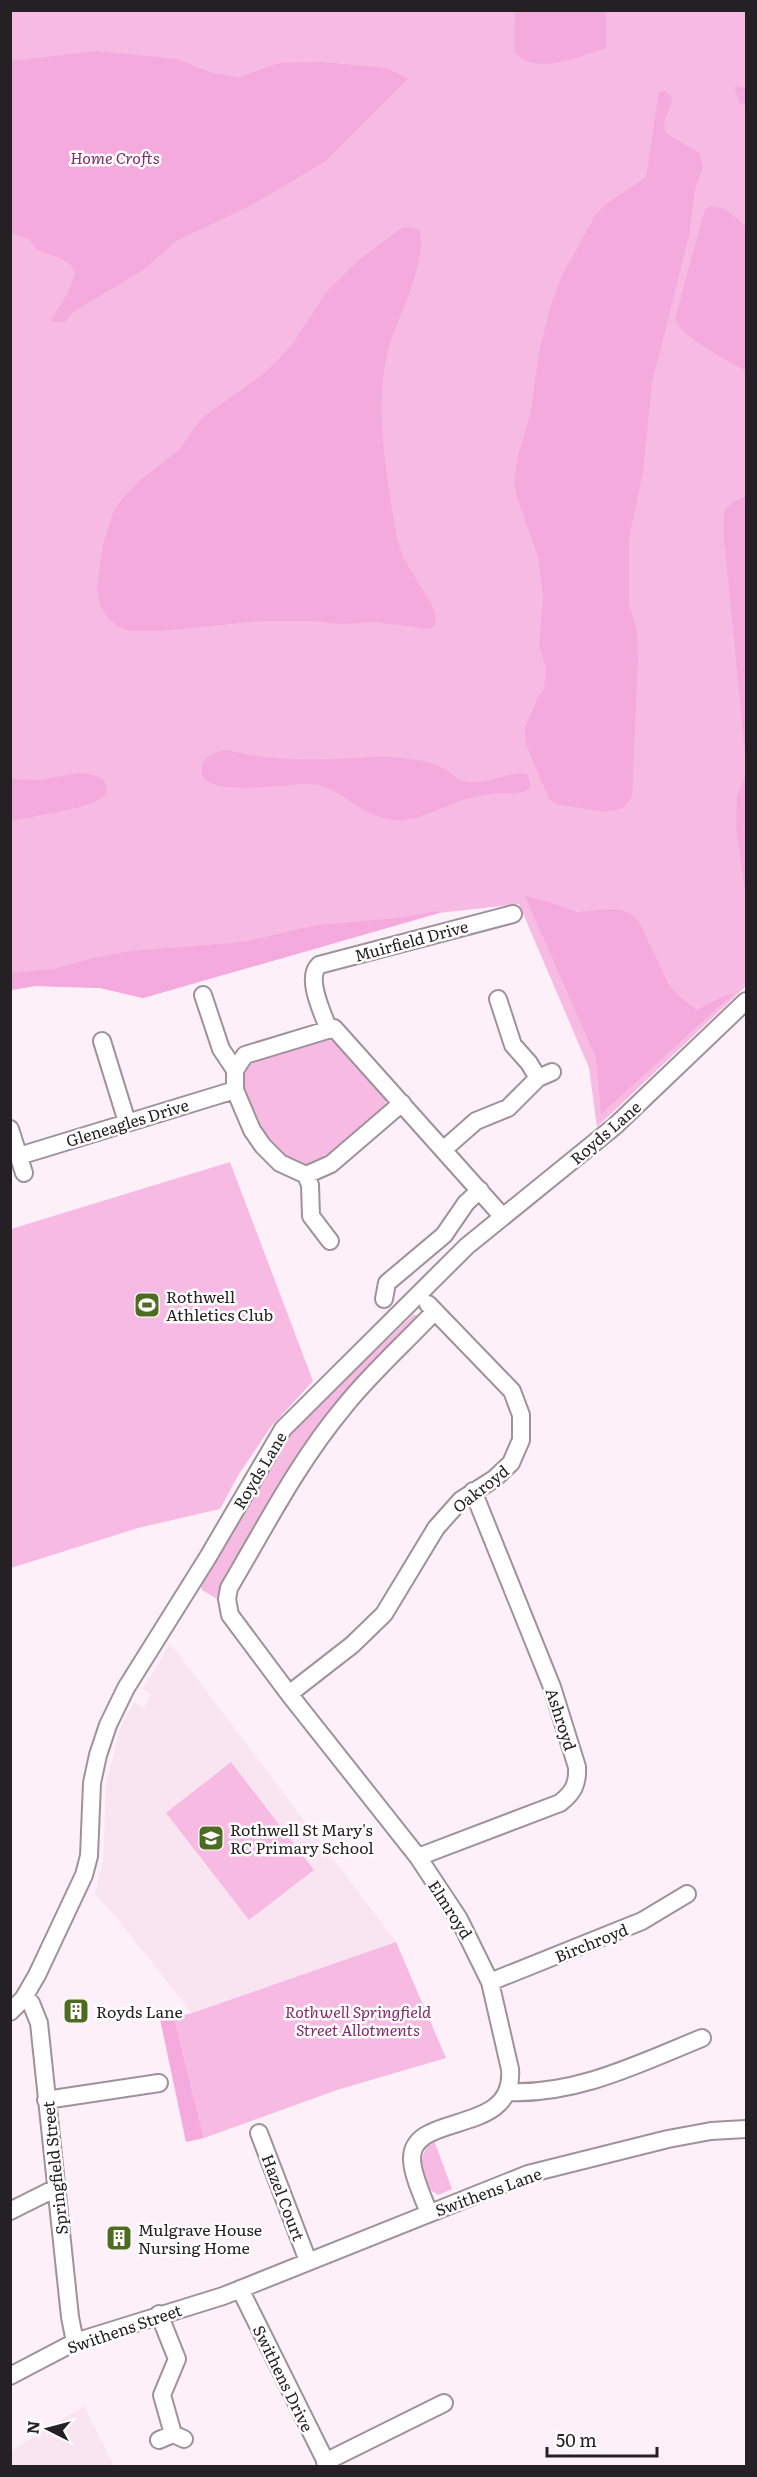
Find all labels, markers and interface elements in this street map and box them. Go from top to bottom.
park label: Home Crofts [70,145,160,169]
street label: Muirfield Drive [351,913,471,967]
street label: Gleneagles Drive [63,1092,191,1152]
street label: Royds Lane [564,1094,646,1170]
place label: Rothwell Athletics Club [166,1284,273,1326]
sports icon: Rothwell Athletics Club [132,1290,162,1320]
street label: Royds Lane [226,1427,292,1513]
street label: Oakroyd [447,1458,513,1518]
street label: Ashroyd [541,1685,583,1754]
place label: Rothwell St Mary's RC Primary School [230,1817,374,1859]
school or university icon: Rothwell St Mary's RC Primary School [196,1823,226,1853]
street label: Elmroyd [423,1875,479,1943]
street label: Birchroyd [551,1916,631,1968]
building icon: Royds Lane [61,1996,91,2026]
place label: Royds Lane [96,1999,183,2023]
park label: Rothwell Springfield Street Allotments [285,1999,432,2041]
street label: Springfield Street [35,2100,73,2236]
street label: Hazel Court [256,2150,312,2244]
street label: Swithens Lane [432,2161,544,2221]
place label: Mulgrave House Nursing Home [138,2217,262,2259]
building icon: Mulgrave House Nursing Home [104,2223,134,2253]
street label: Swithens Street [63,2297,185,2359]
street label: Swithens Drive [248,2321,320,2435]
north arrow [18,2399,78,2459]
text: N [19,2419,45,2435]
scale bar [547,2420,656,2458]
text: 50 m [556,2426,597,2453]

